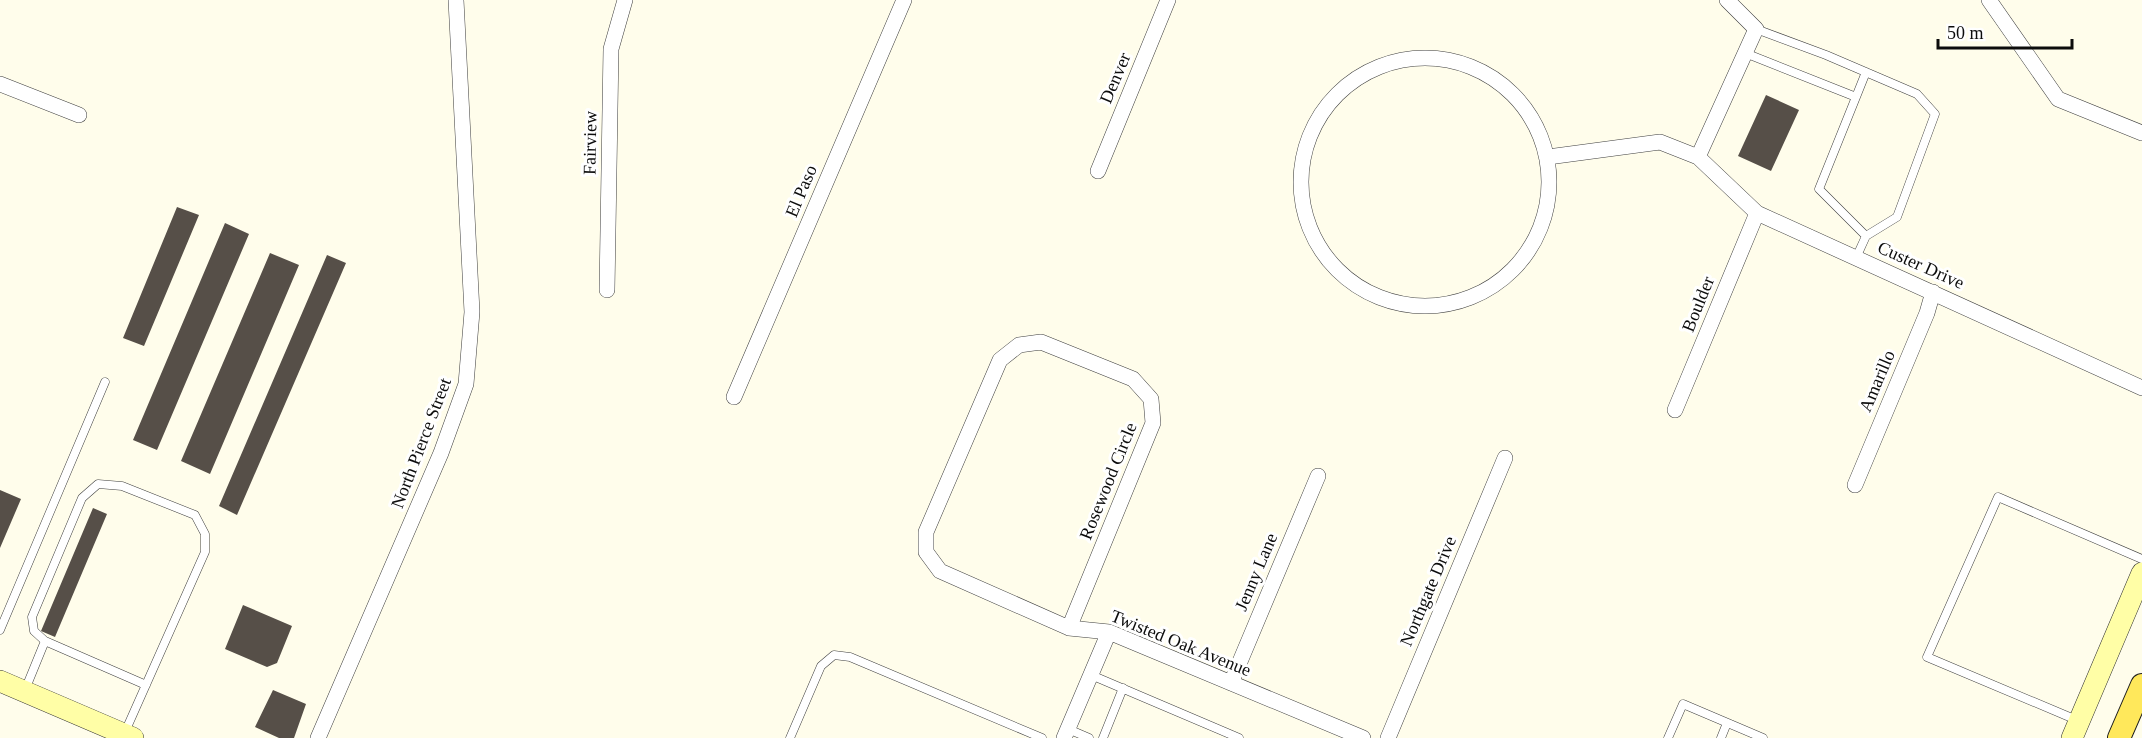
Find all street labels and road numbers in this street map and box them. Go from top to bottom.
street label: Denver [1095,50,1135,106]
street label: Fairview [579,111,601,175]
street label: El Paso [781,162,821,220]
street label: Custer Drive [1875,237,1967,293]
street label: Boulder [1678,273,1718,335]
street label: Amarillo [1855,347,1899,415]
street label: North Pierce Street [387,375,455,511]
street label: Rosewood Circle [1075,420,1141,542]
street label: Jenny Lane [1231,530,1281,614]
street label: Northgate Drive [1396,533,1460,649]
street label: Twisted Oak Avenue [1108,606,1254,680]

